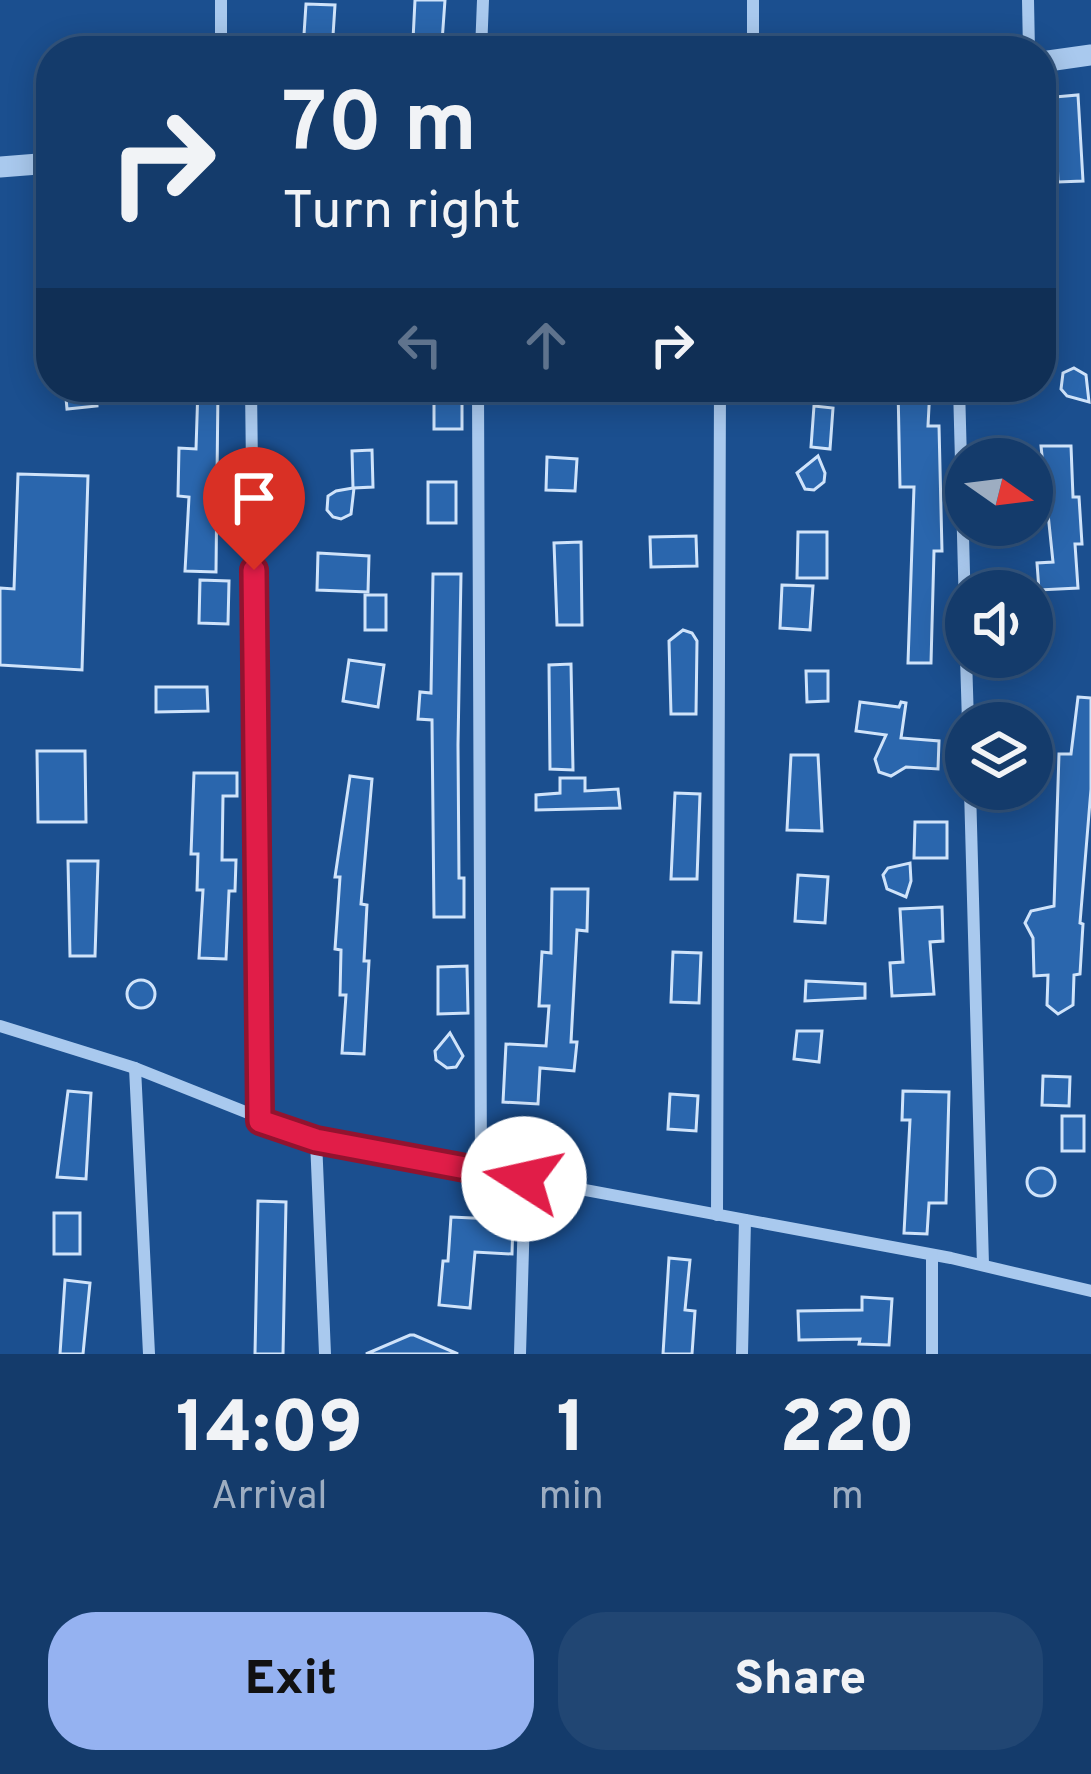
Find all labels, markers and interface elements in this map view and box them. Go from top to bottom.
text: 70 m [282,75,477,181]
icon: right [84,84,240,240]
text: Turn right [282,179,521,248]
icon: left [387,312,453,378]
icon: ahead [513,312,579,378]
icon: right [639,312,705,378]
north arrow [945,438,1053,546]
map controls [945,438,1053,810]
pin [203,447,305,570]
icon: arrive [221,465,287,531]
button: sound [945,570,1053,678]
button: layers [945,702,1053,810]
position arrow [461,1116,587,1242]
text: 14:09 [176,1386,363,1478]
text: 1 [556,1386,586,1478]
text: 220 [779,1386,915,1478]
text: Arrival [211,1474,328,1523]
text: min [539,1474,604,1523]
text: m [831,1474,864,1523]
button: Exit [48,1612,534,1750]
button: Share [558,1612,1043,1750]

